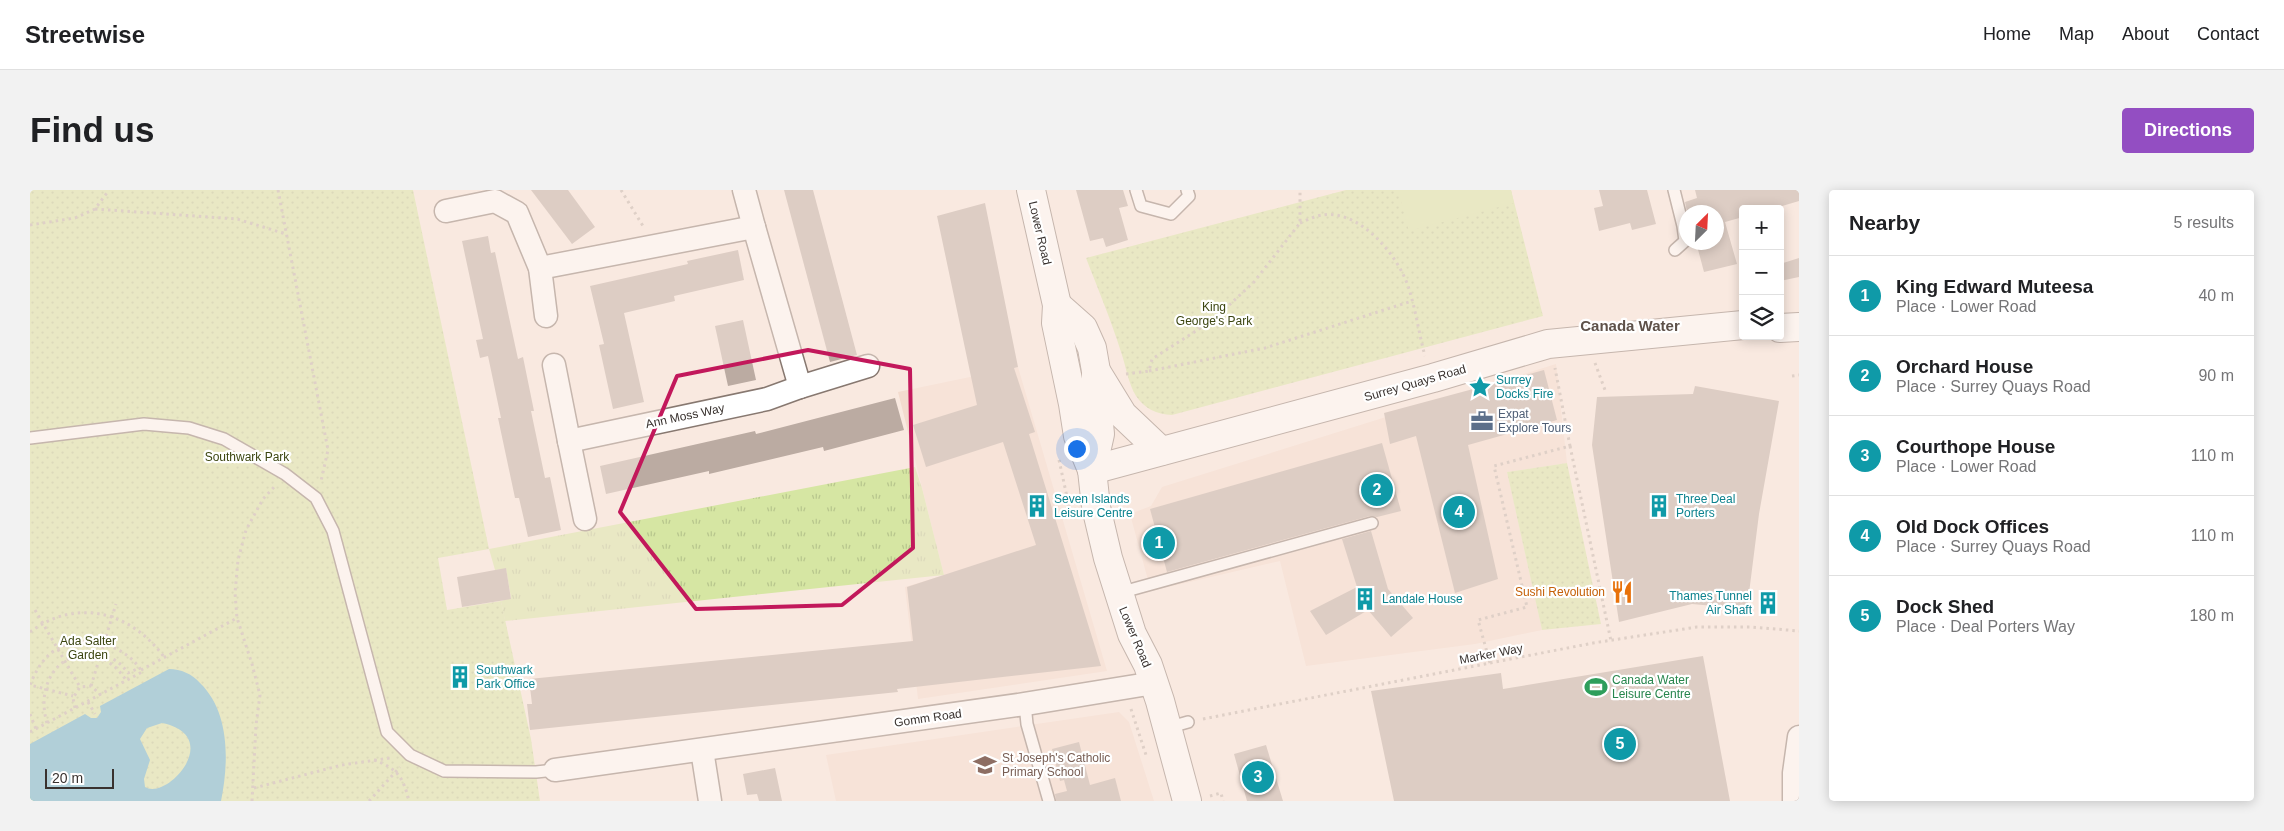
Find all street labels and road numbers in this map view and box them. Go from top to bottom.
street label: Lower Road [1026,200,1054,266]
street label: Surrey Quays Road [1362,362,1468,404]
street label: Ann Moss Way [644,401,726,431]
street label: Lower Road [1116,604,1154,670]
street label: Marker Way [1458,641,1524,667]
street label: Gomm Road [893,706,963,730]

